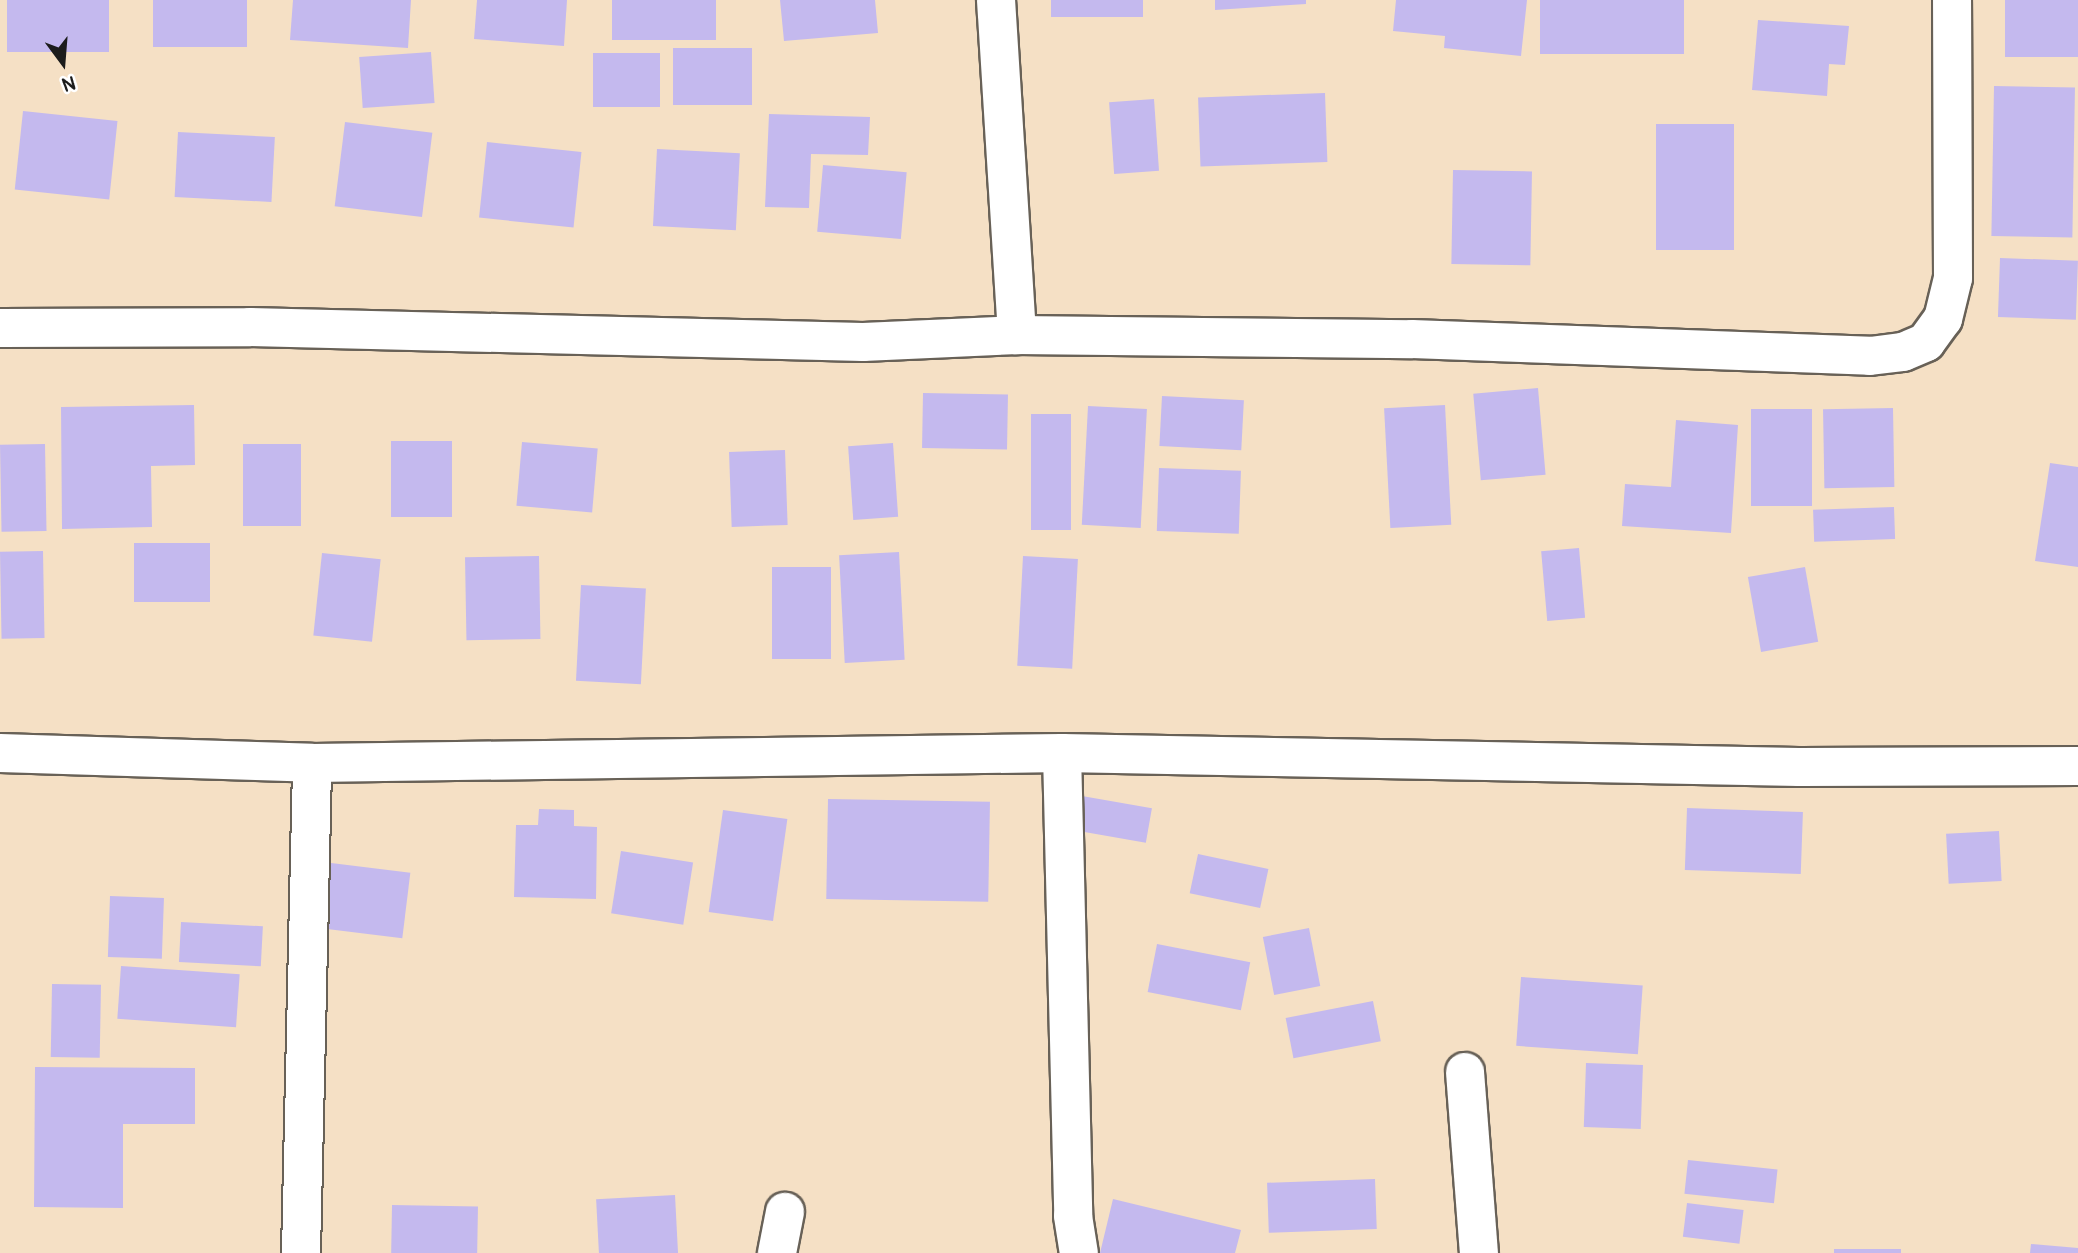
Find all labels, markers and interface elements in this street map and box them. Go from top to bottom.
north arrow [28,28,98,98]
text: N [59,70,78,96]

